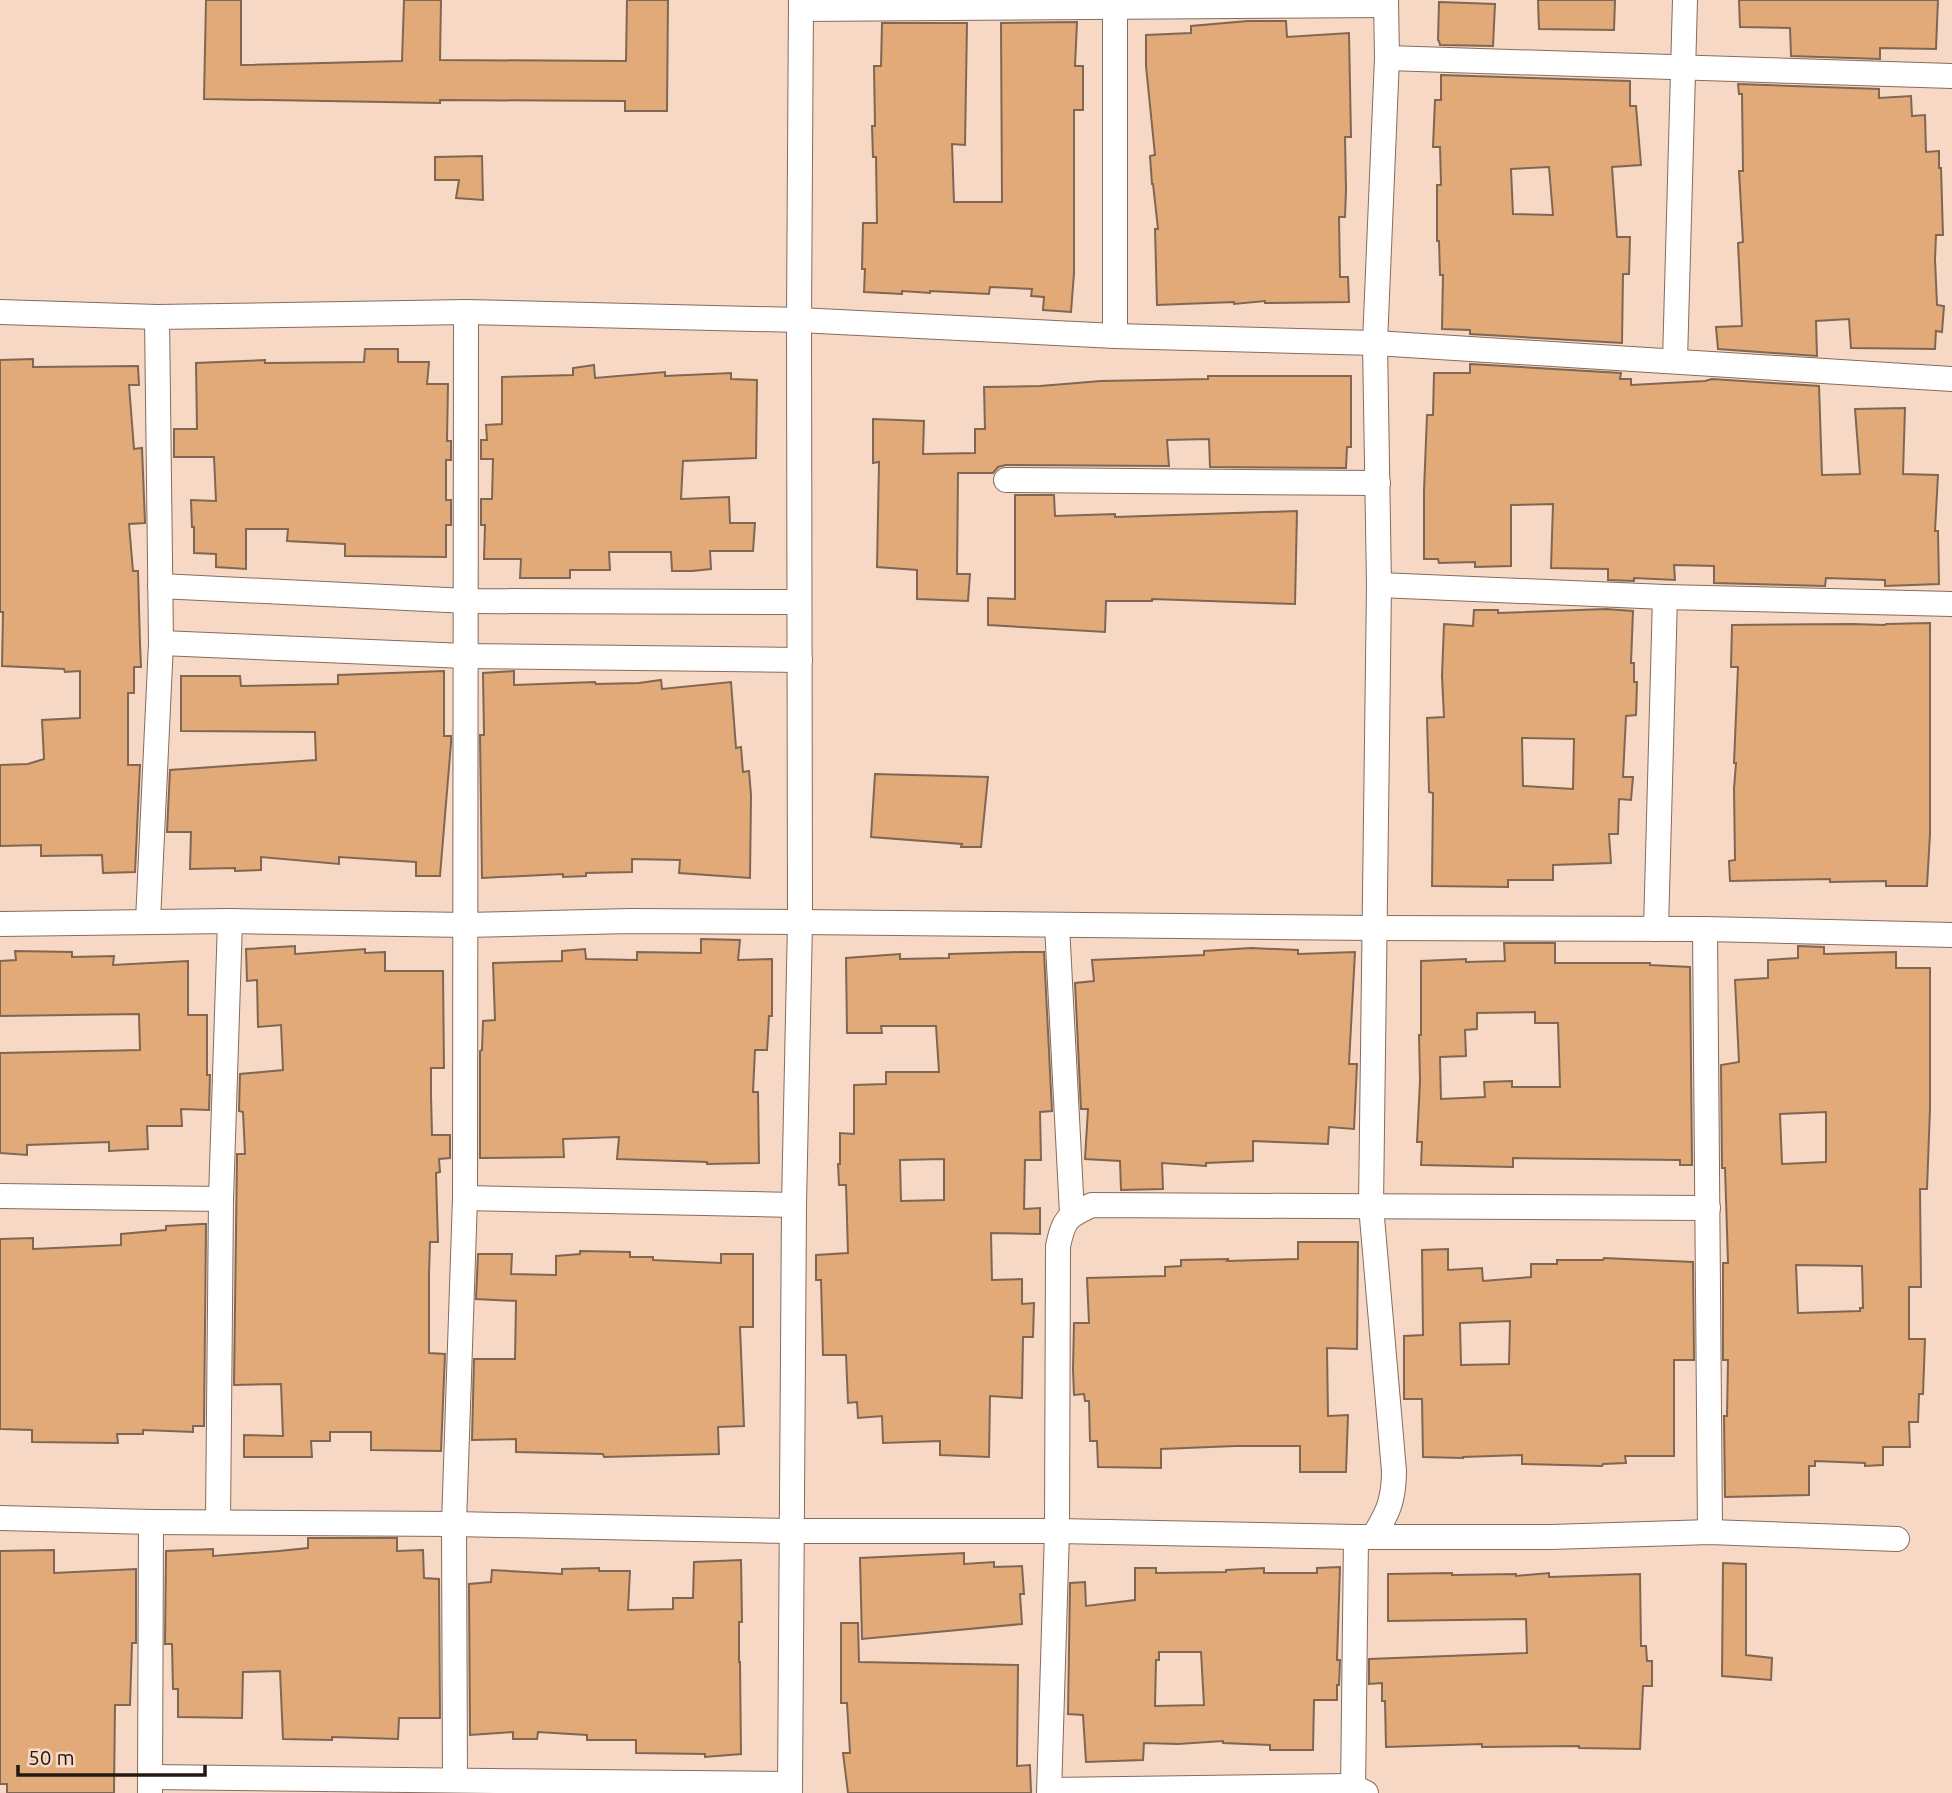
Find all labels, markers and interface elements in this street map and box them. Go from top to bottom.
scale bar [18,1734,205,1778]
text: 50 m [28,1745,75,1769]

